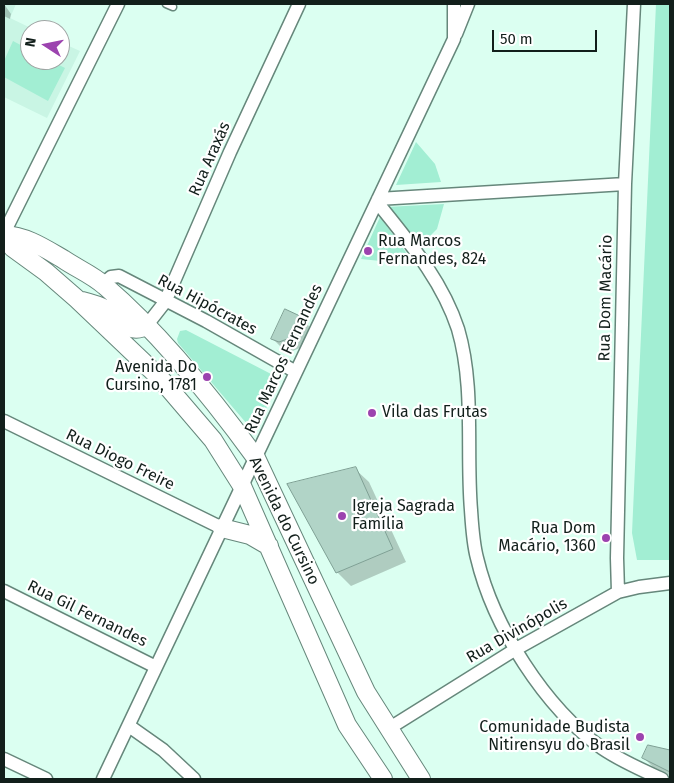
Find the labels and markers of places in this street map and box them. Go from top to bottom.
place label: Rua Marcos Fernandes, 824 [378,232,486,270]
marker: Rua Marcos Fernandes, 824 [362,245,374,257]
place label: Avenida Do Cursino, 1781 [105,358,197,396]
marker: Avenida Do Cursino, 1781 [201,371,213,383]
place label: Vila das Frutas [382,403,487,423]
marker: Vila das Frutas [366,407,378,419]
place label: Igreja Sagrada Família [352,497,455,535]
marker: Igreja Sagrada Família [336,510,348,522]
place label: Rua Dom Macário, 1360 [498,519,596,557]
marker: Rua Dom Macário, 1360 [600,532,612,544]
place label: Comunidade Budista Nitirensyu do Brasil [479,718,630,756]
marker: Comunidade Budista Nitirensyu do Brasil [634,731,646,743]

